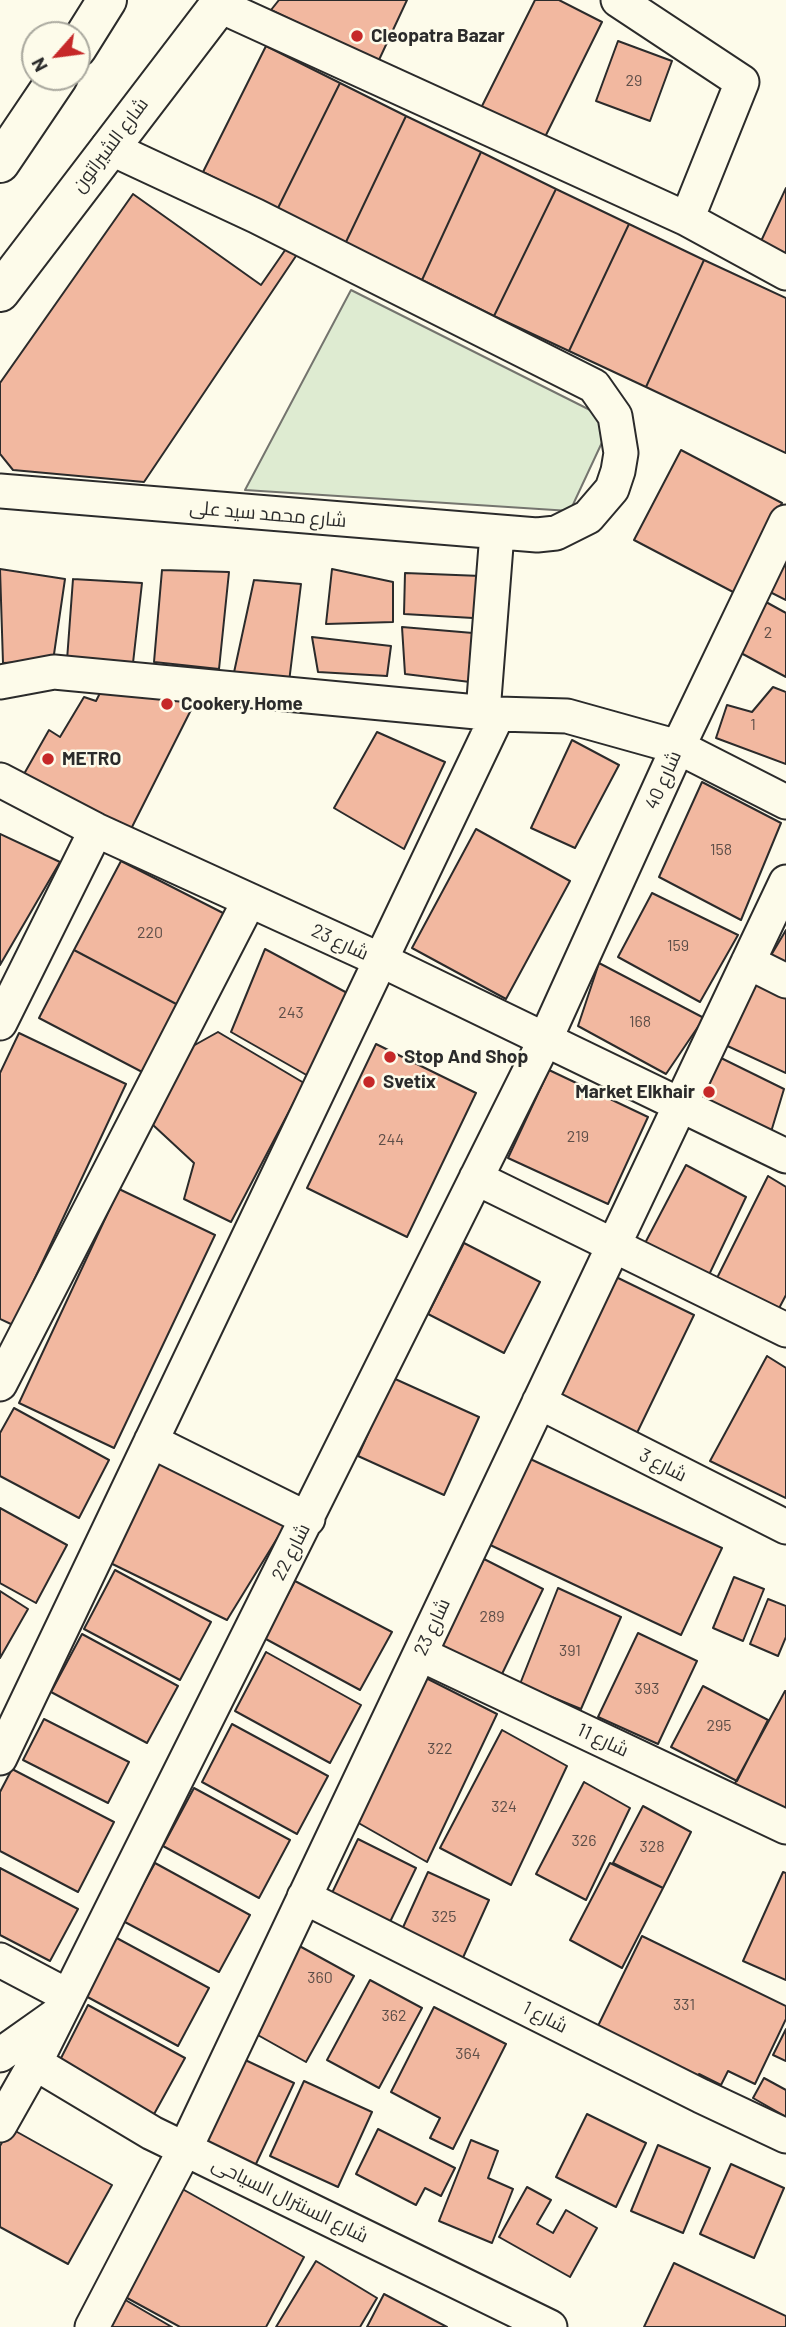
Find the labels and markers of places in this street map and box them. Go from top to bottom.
place label: Cleopatra Bazar [371,25,505,47]
marker: Cleopatra Bazar [349,28,365,44]
place label: Cookery Home [181,693,303,715]
marker: Cookery Home [159,696,175,712]
place label: METRO [62,748,121,770]
marker: METRO [40,751,56,767]
place label: Stop And Shop [404,1046,528,1068]
marker: Stop And Shop [382,1049,398,1065]
place label: Svetix [383,1071,436,1093]
marker: Svetix [361,1074,377,1090]
place label: Market Elkhair [575,1081,695,1103]
marker: Market Elkhair [701,1084,717,1100]

